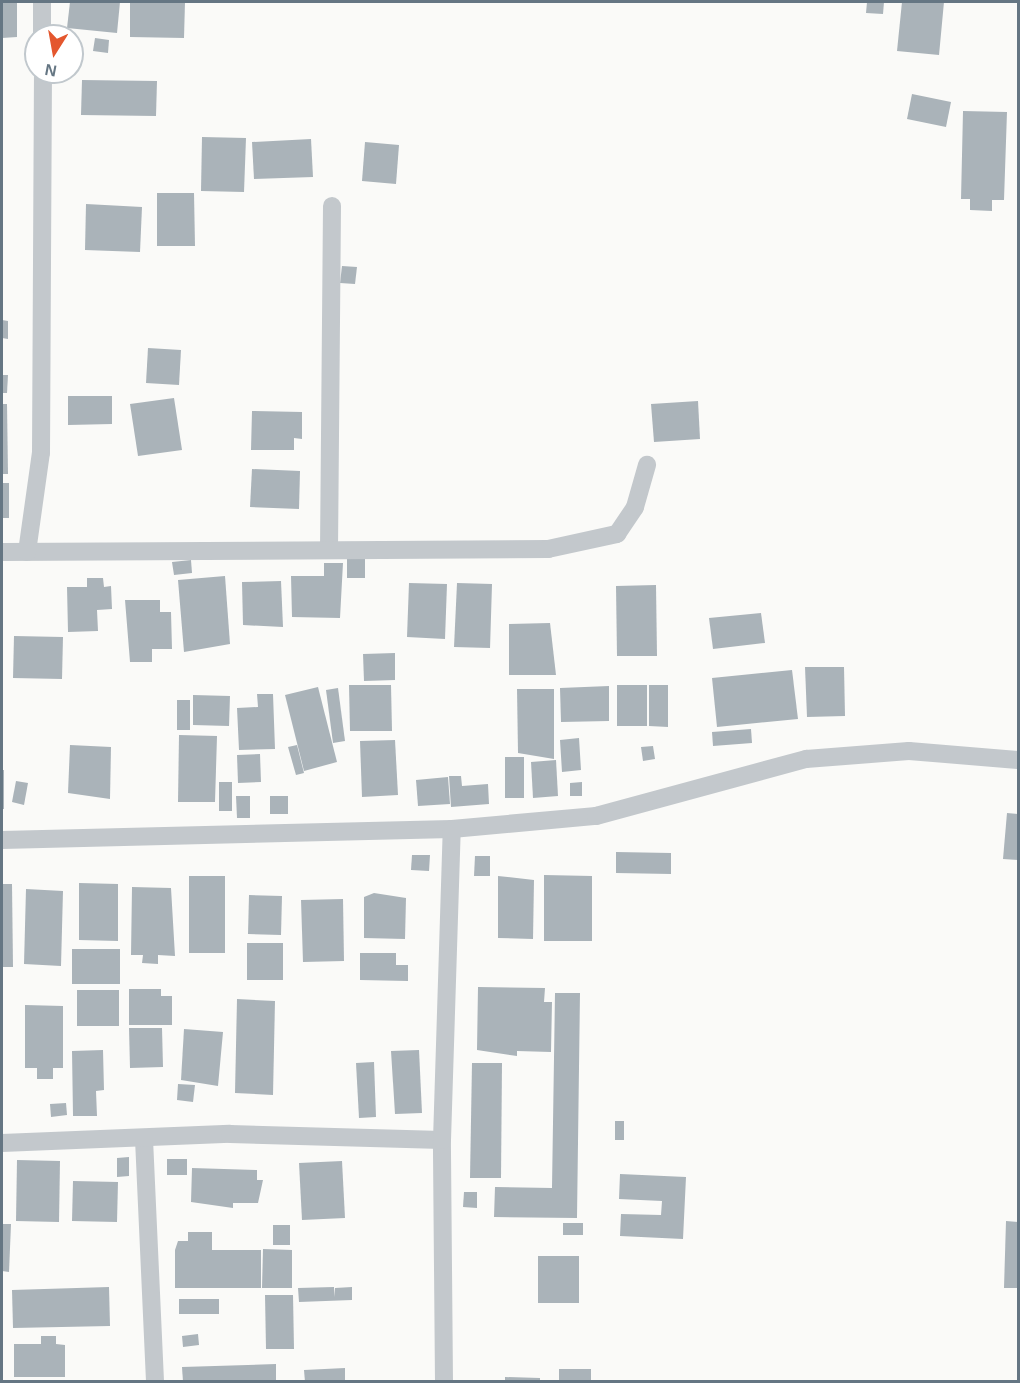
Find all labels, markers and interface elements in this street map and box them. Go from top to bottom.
north arrow [24,24,84,84]
text: N [44,61,58,80]

